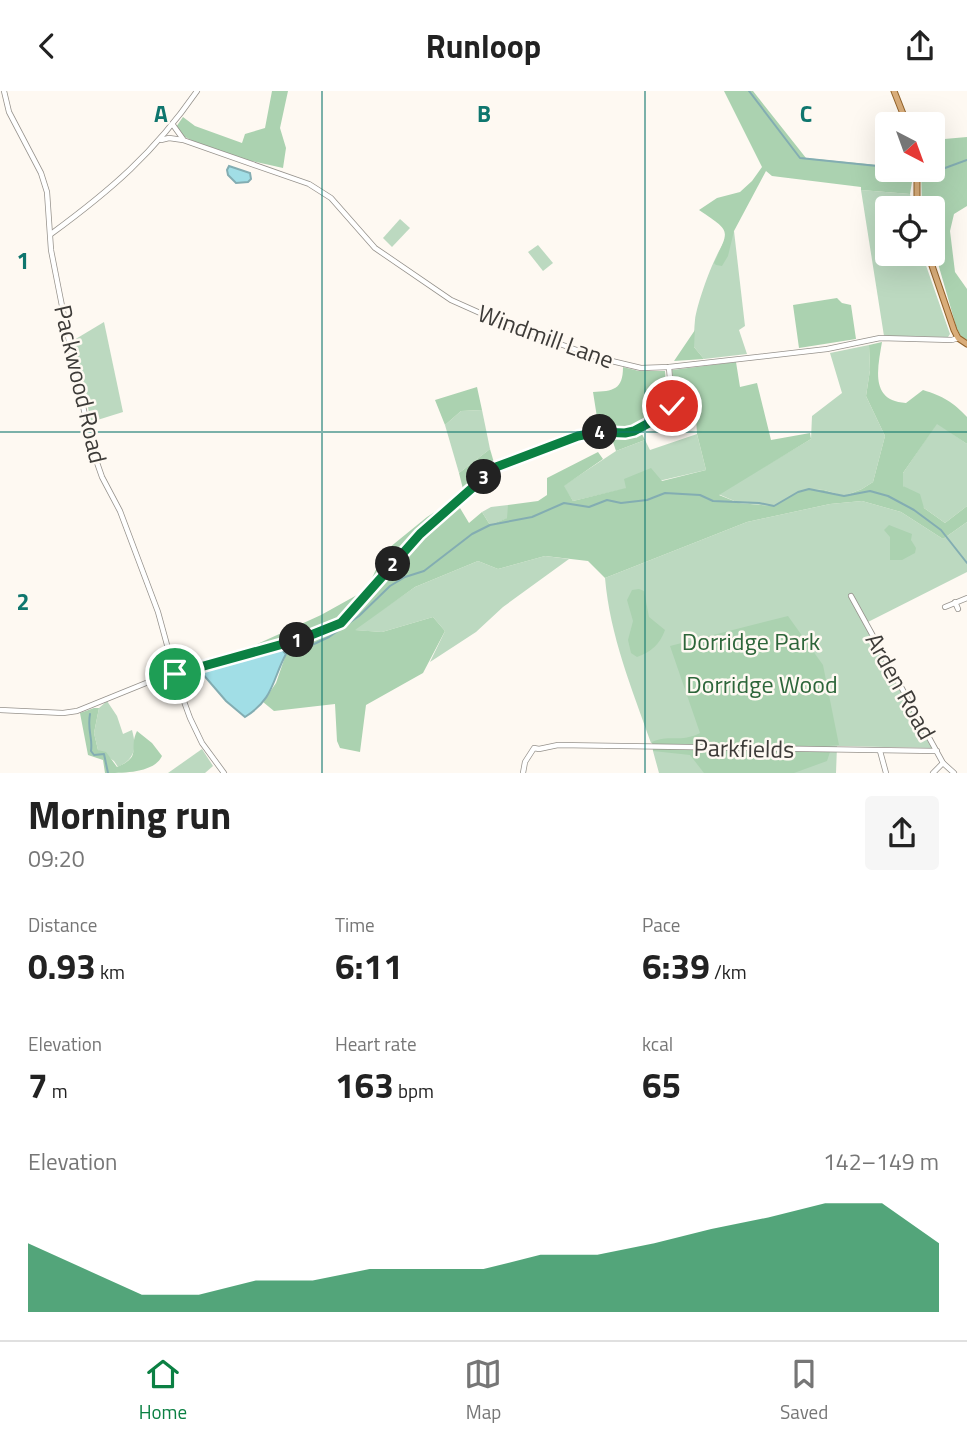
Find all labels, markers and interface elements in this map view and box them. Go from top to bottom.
text: Runloop [426,22,541,70]
icon: back [28,27,66,65]
icon: share [901,27,939,65]
text: A [154,96,168,131]
text: B [477,96,491,131]
text: C [800,96,812,131]
north arrow [875,112,945,182]
map controls [875,112,945,266]
button: locate [875,196,945,266]
text: 1 [17,243,29,278]
street label: Windmill Lane [473,295,619,377]
street label: Packwood Road [45,301,117,467]
pin [642,376,702,436]
icon: check [653,387,691,425]
pin: 4 [582,415,618,449]
text: 4 [594,417,605,446]
pin: 3 [466,459,502,495]
text: 3 [478,462,489,491]
pin: 2 [376,547,410,581]
text: 2 [387,549,398,578]
text: 2 [17,584,29,619]
pin: 1 [280,623,314,657]
park label: Dorridge Park [682,623,821,659]
text: 1 [291,625,302,654]
street label: Arden Road [857,626,945,746]
pin [145,644,205,704]
icon: arrive [156,655,194,693]
park label: Dorridge Wood [686,666,838,702]
street label: Parkfields [693,729,795,767]
text: Morning run [28,786,231,844]
button: share [865,796,939,870]
text: 09:20 [28,841,85,876]
text: Distance [28,910,97,939]
text: Time [335,910,375,939]
text: Pace [642,910,680,939]
text: 0.93 [28,939,96,993]
text: 6:11 [335,939,403,993]
text: 6:39 [642,939,710,993]
text: km [96,957,125,986]
text: /km [710,957,747,986]
text: Elevation [28,1029,102,1058]
text: Heart rate [335,1029,417,1058]
text: kcal [642,1029,673,1058]
text: 7 [28,1058,48,1112]
text: 163 [335,1058,394,1112]
text: 65 [642,1058,681,1112]
text: m [48,1076,68,1105]
text: bpm [394,1076,434,1105]
text: Elevation [28,1144,117,1179]
text: 142–149 m [823,1144,939,1179]
tab: Home [139,1355,187,1426]
tab: Map [464,1355,502,1426]
tab: Saved [780,1355,828,1426]

